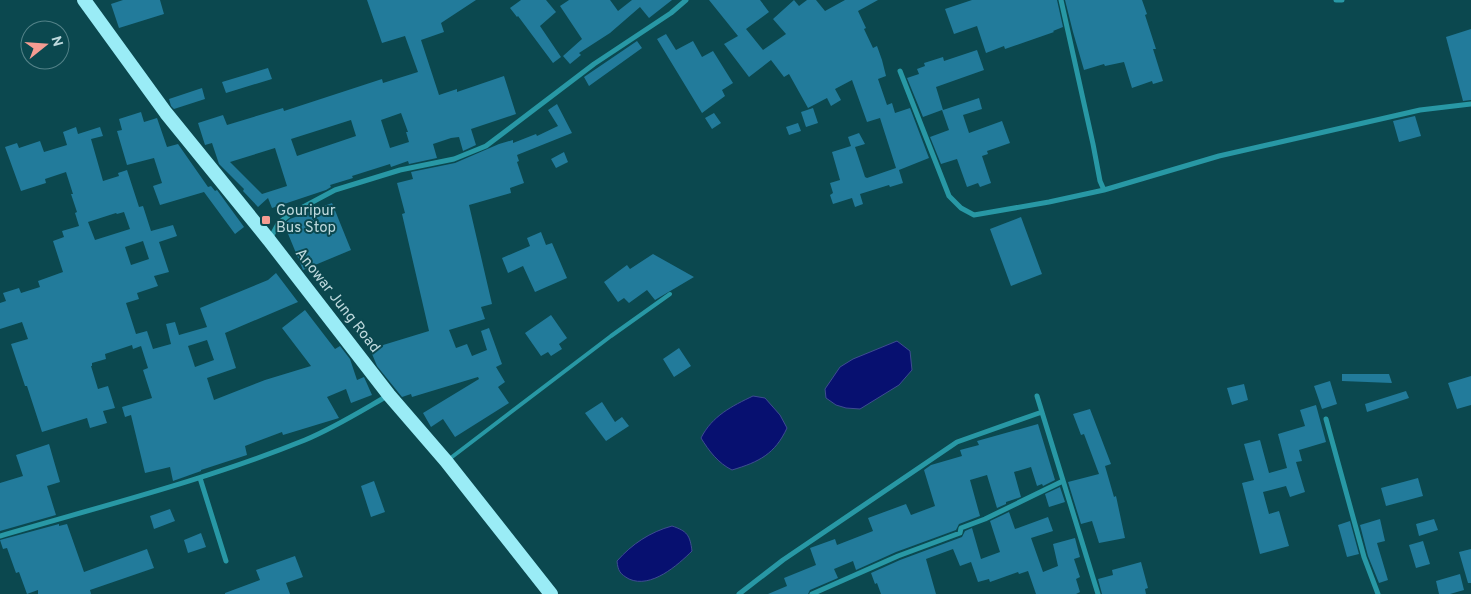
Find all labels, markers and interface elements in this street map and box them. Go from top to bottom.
north arrow [20,20,70,70]
text: N [46,34,66,49]
place label: Gouripur Bus Stop [276,202,336,238]
marker: Gouripur Bus Stop [260,214,272,226]
street label: Anowar Jung Road [290,245,384,357]

